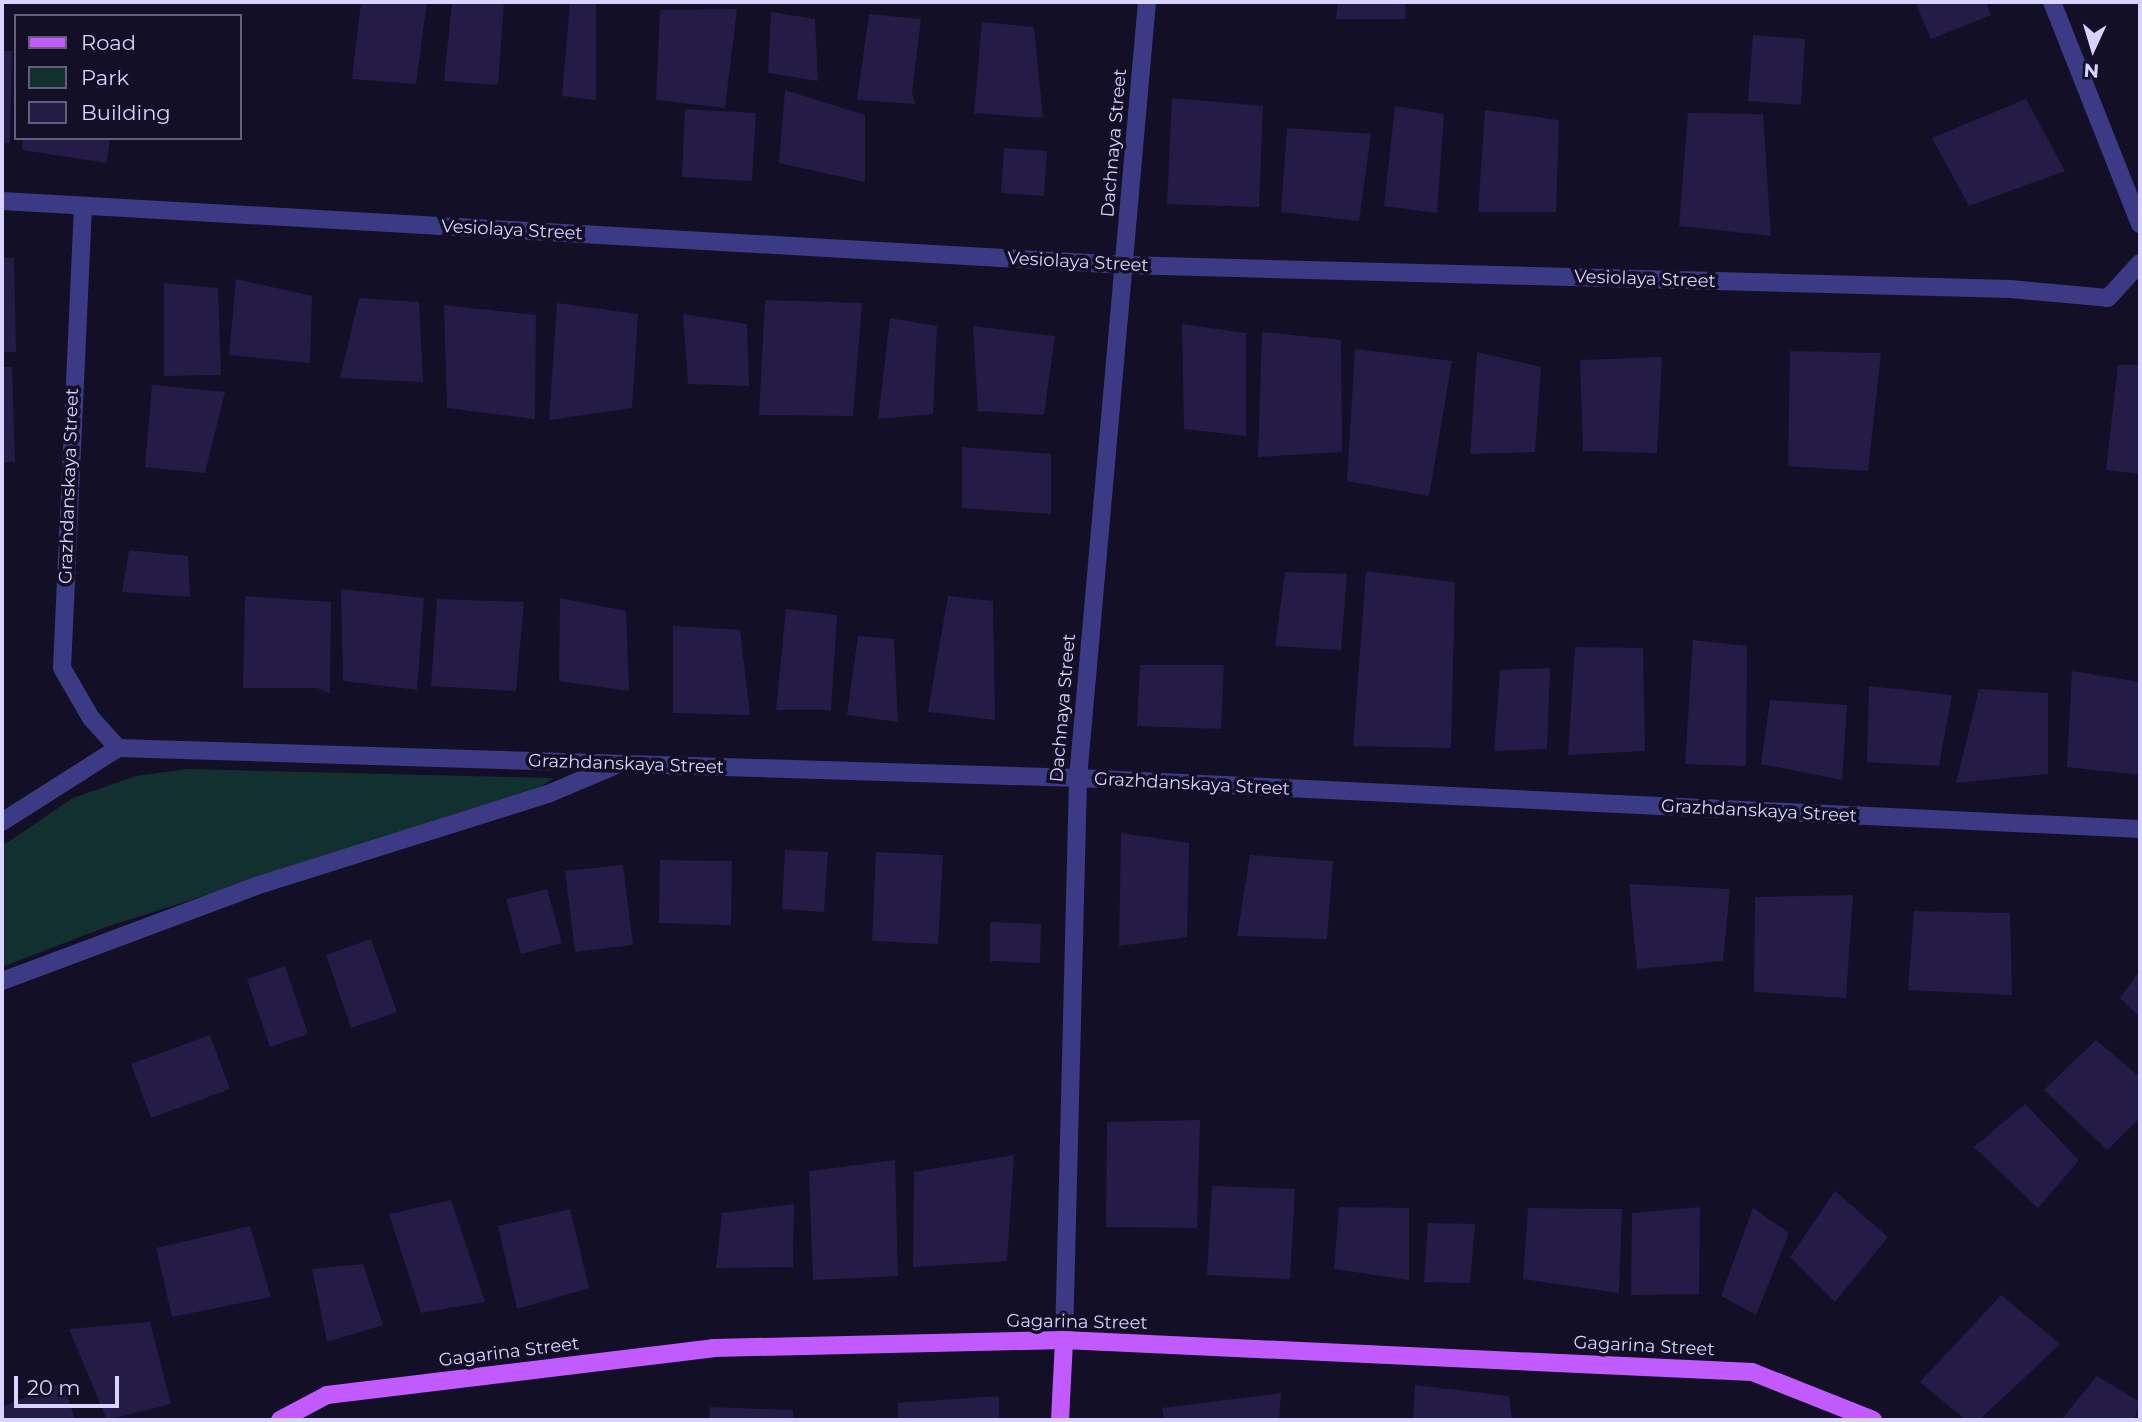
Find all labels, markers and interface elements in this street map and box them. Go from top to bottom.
legend [14,14,242,140]
north arrow [2058,14,2128,84]
text: Road [81,30,136,55]
text: N [2083,58,2100,82]
text: Park [81,65,129,90]
street label: Dachnaya Street [1097,68,1131,218]
text: Building [81,100,171,125]
street label: Vesiolaya Street [441,216,583,244]
street label: Vesiolaya Street [1007,248,1149,276]
street label: Vesiolaya Street [1574,266,1716,292]
street label: Grazhdanskaya Street [55,388,83,584]
street label: Dachnaya Street [1046,633,1080,783]
street label: Grazhdanskaya Street [528,750,724,778]
street label: Grazhdanskaya Street [1093,768,1291,800]
street label: Grazhdanskaya Street [1660,795,1858,827]
street label: Gagarina Street [1006,1310,1148,1334]
street label: Gagarina Street [1573,1332,1715,1360]
street label: Gagarina Street [438,1333,580,1371]
scale bar [18,1362,122,1406]
text: 20 m [27,1375,81,1400]

